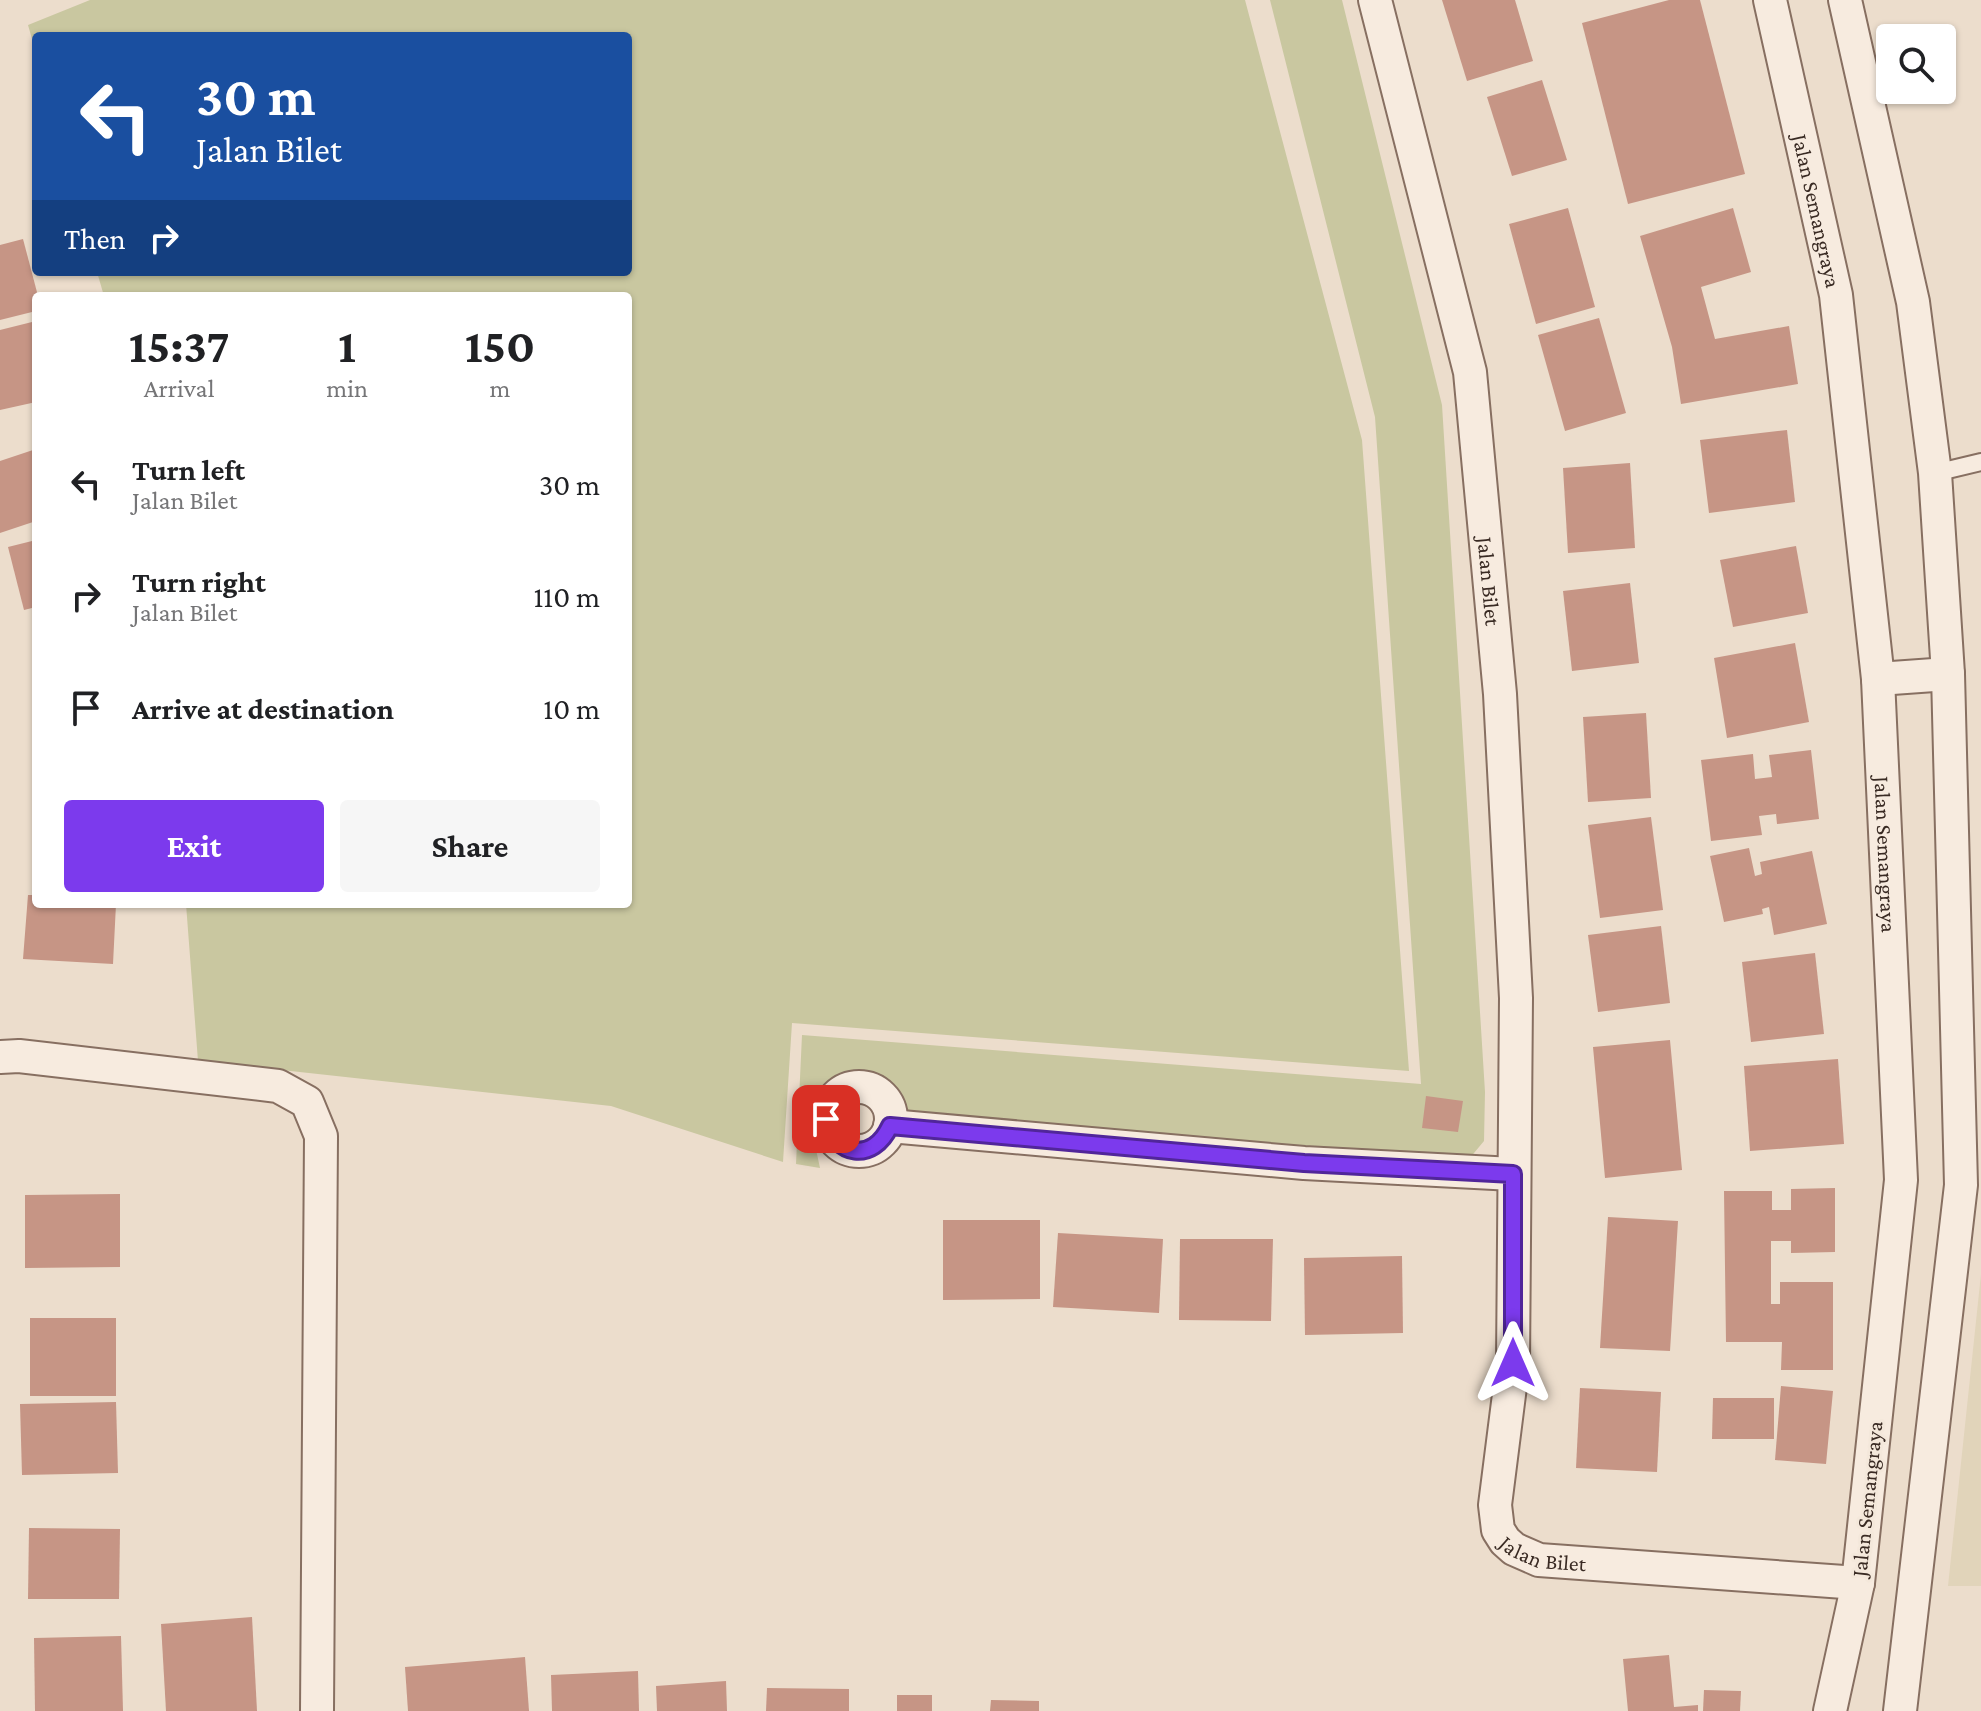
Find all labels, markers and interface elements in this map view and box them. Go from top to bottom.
map controls [1876,24,1956,104]
button: search [1876,24,1956,104]
icon: left [64,64,168,168]
text: 30 m [196,65,316,127]
text: Jalan Bilet [196,130,342,170]
street label: Jalan Semangraya [1787,130,1846,290]
icon: right [142,216,186,260]
text: Then [64,222,126,255]
text: 15:37 [129,319,230,372]
text: 1 [338,319,356,372]
text: 150 [465,319,535,372]
text: Arrival [144,374,215,403]
text: min [326,374,368,403]
text: m [489,374,510,403]
text: Turn left [132,453,245,486]
icon: left [64,462,108,506]
text: 30 m [539,468,600,501]
text: Jalan Bilet [132,486,237,515]
street label: Jalan Bilet [1473,534,1506,627]
text: Turn right [132,565,266,598]
icon: right [64,574,108,618]
text: 110 m [533,580,600,613]
text: Jalan Bilet [132,598,237,627]
icon: arrive [64,686,108,730]
text: Arrive at destination [132,692,394,725]
text: 10 m [543,692,600,725]
street label: Jalan Semangraya [1870,773,1902,933]
button: Exit [64,800,324,892]
button: Share [340,800,600,892]
pin [792,1085,860,1153]
icon: arrive [804,1097,848,1141]
position arrow [1471,1321,1555,1405]
street label: Jalan Semangraya [1846,1420,1888,1580]
street label: Jalan Bilet [1493,1529,1588,1576]

